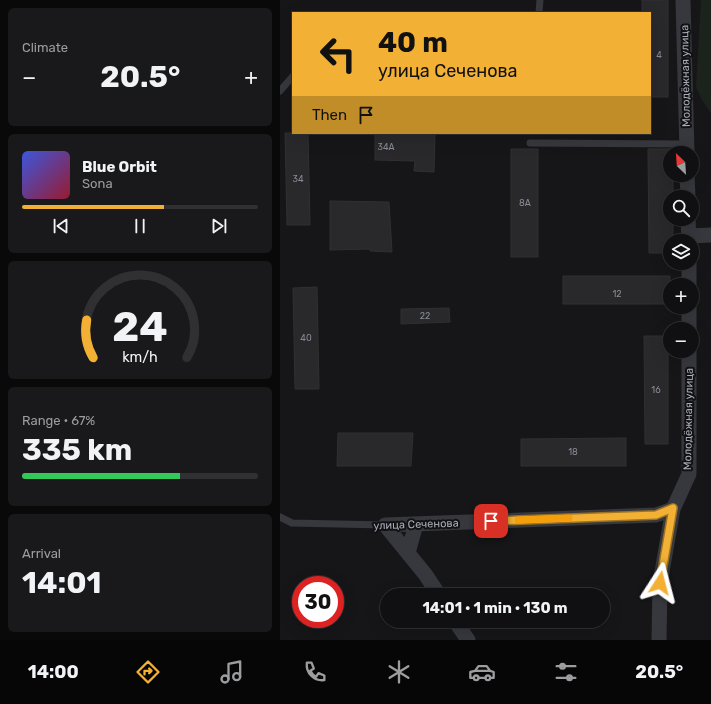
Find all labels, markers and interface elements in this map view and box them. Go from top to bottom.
street label: Молодёжная улица [678,25,693,127]
text: 40 m [378,26,448,59]
icon: left [312,28,364,80]
text: Climate [22,40,68,55]
house number: 4 [656,50,662,60]
text: 20.5° [100,59,180,95]
text: улица Сеченова [378,60,518,82]
text: − [22,64,36,91]
text: + [244,64,258,91]
icon: arrive [355,104,377,126]
text: Then [312,106,347,124]
house number: 34А [377,142,395,152]
north arrow [663,146,699,182]
map controls [663,146,699,358]
text: Blue Orbit [82,158,157,176]
house number: 34 [293,174,304,184]
text: Sona [82,176,113,191]
button: search [663,190,699,226]
house number: 8А [519,198,531,208]
icon: previous [50,215,72,237]
icon: pause [129,215,151,237]
icon: next [208,215,230,237]
button: layers [663,234,699,270]
button: + [663,278,699,314]
house number: 12 [612,289,622,299]
text: 24 [112,302,168,351]
house number: 22 [420,311,430,321]
button: − [663,322,699,358]
house number: 40 [300,333,312,343]
text: km/h [122,349,158,366]
street label: Молодёжная улица [681,368,696,470]
house number: 16 [651,385,661,395]
text: Range · 67% [22,413,95,428]
text: 335 km [22,432,132,468]
house number: 18 [568,447,578,457]
pin [474,504,508,538]
icon: arrive [480,510,502,532]
street label: улица Сеченова [373,517,459,532]
text: Arrival [22,546,61,561]
position arrow [639,562,681,604]
text: 14:01 [22,565,101,601]
speed limit sign: 30 [292,576,344,628]
text: 14:01 · 1 min · 130 m [422,599,568,617]
icon: directions [134,658,162,686]
icon: music [218,658,246,686]
icon: phone [301,658,329,686]
icon: climate [385,658,413,686]
icon: car [468,658,496,686]
icon: filters [552,658,580,686]
text: 14:00 [28,661,79,683]
text: 20.5° [635,661,683,683]

